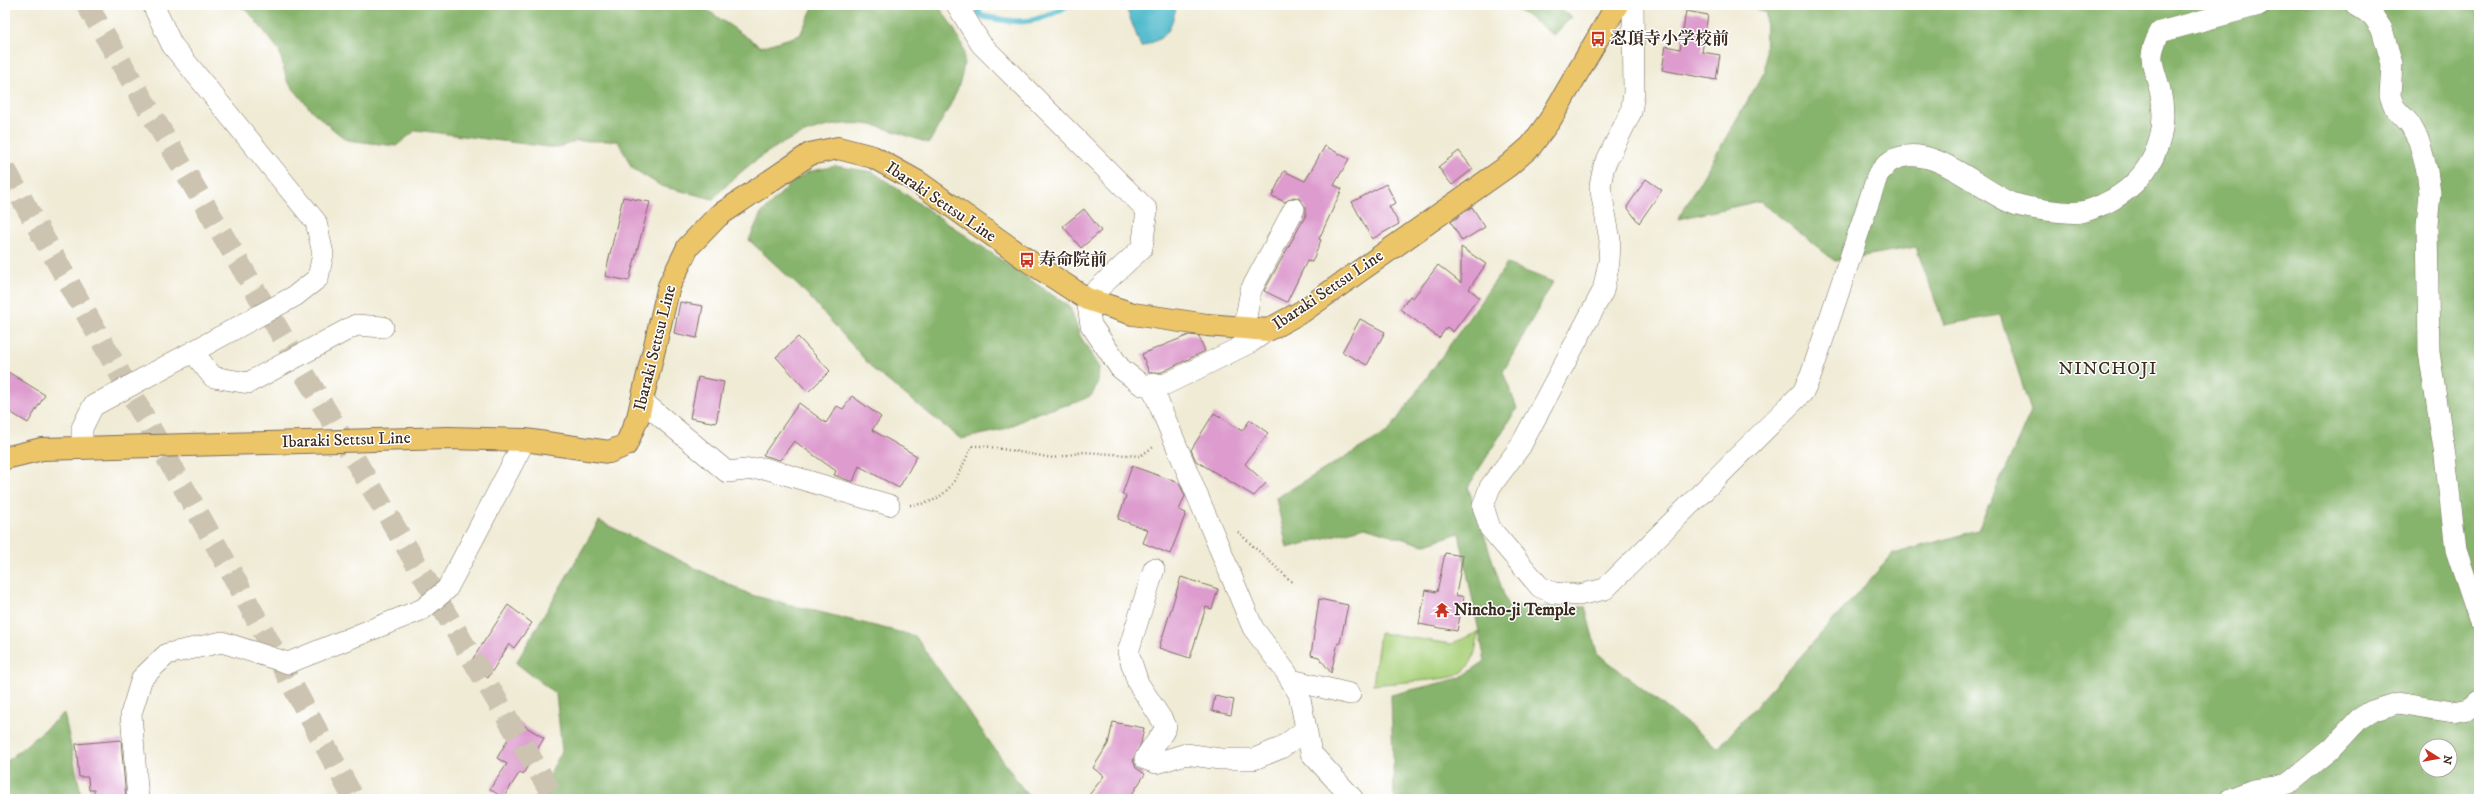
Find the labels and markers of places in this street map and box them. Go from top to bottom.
place label: 忍頂寺小学校前 [1610,28,1729,50]
bus stop icon: 忍頂寺小学校前 [1589,30,1607,48]
place label: 寿命院前 [1039,249,1107,271]
bus stop icon: 寿命院前 [1018,251,1036,269]
place label: Nincho-ji Temple [1454,599,1576,621]
temple icon: Nincho-ji Temple [1433,601,1451,619]

